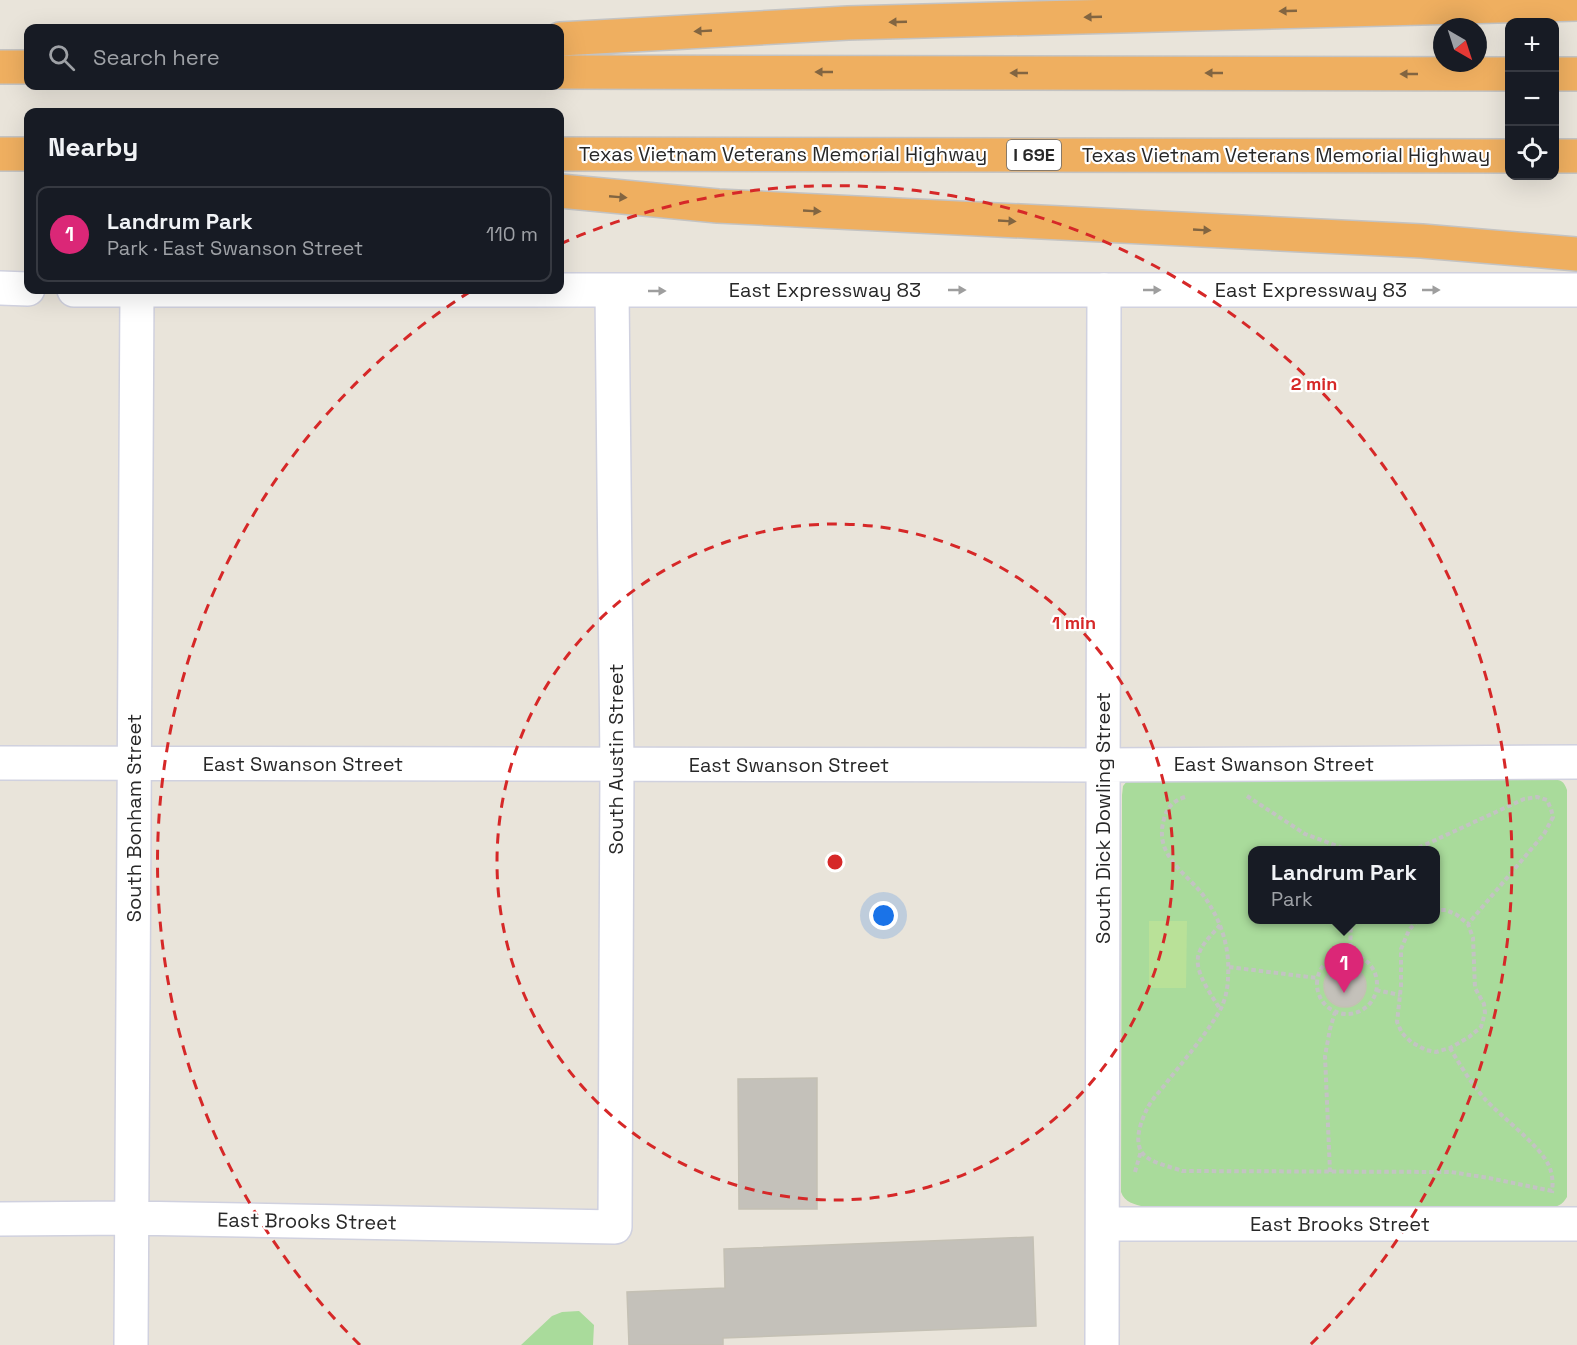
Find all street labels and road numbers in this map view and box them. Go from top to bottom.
road number: I 69E [1007,140,1061,170]
street label: Texas Vietnam Veterans Memorial Highway [579,141,987,167]
street label: Texas Vietnam Veterans Memorial Highway [1082,142,1490,168]
street label: East Expressway 83 [729,277,921,303]
street label: East Expressway 83 [1215,277,1407,303]
street label: South Austin Street [603,664,629,854]
street label: South Dick Dowling Street [1090,692,1116,944]
street label: South Bonham Street [121,714,147,922]
street label: East Swanson Street [203,751,403,777]
street label: East Swanson Street [1174,751,1374,777]
street label: East Swanson Street [689,752,889,778]
street label: East Brooks Street [217,1206,397,1236]
street label: East Brooks Street [1250,1211,1430,1237]

